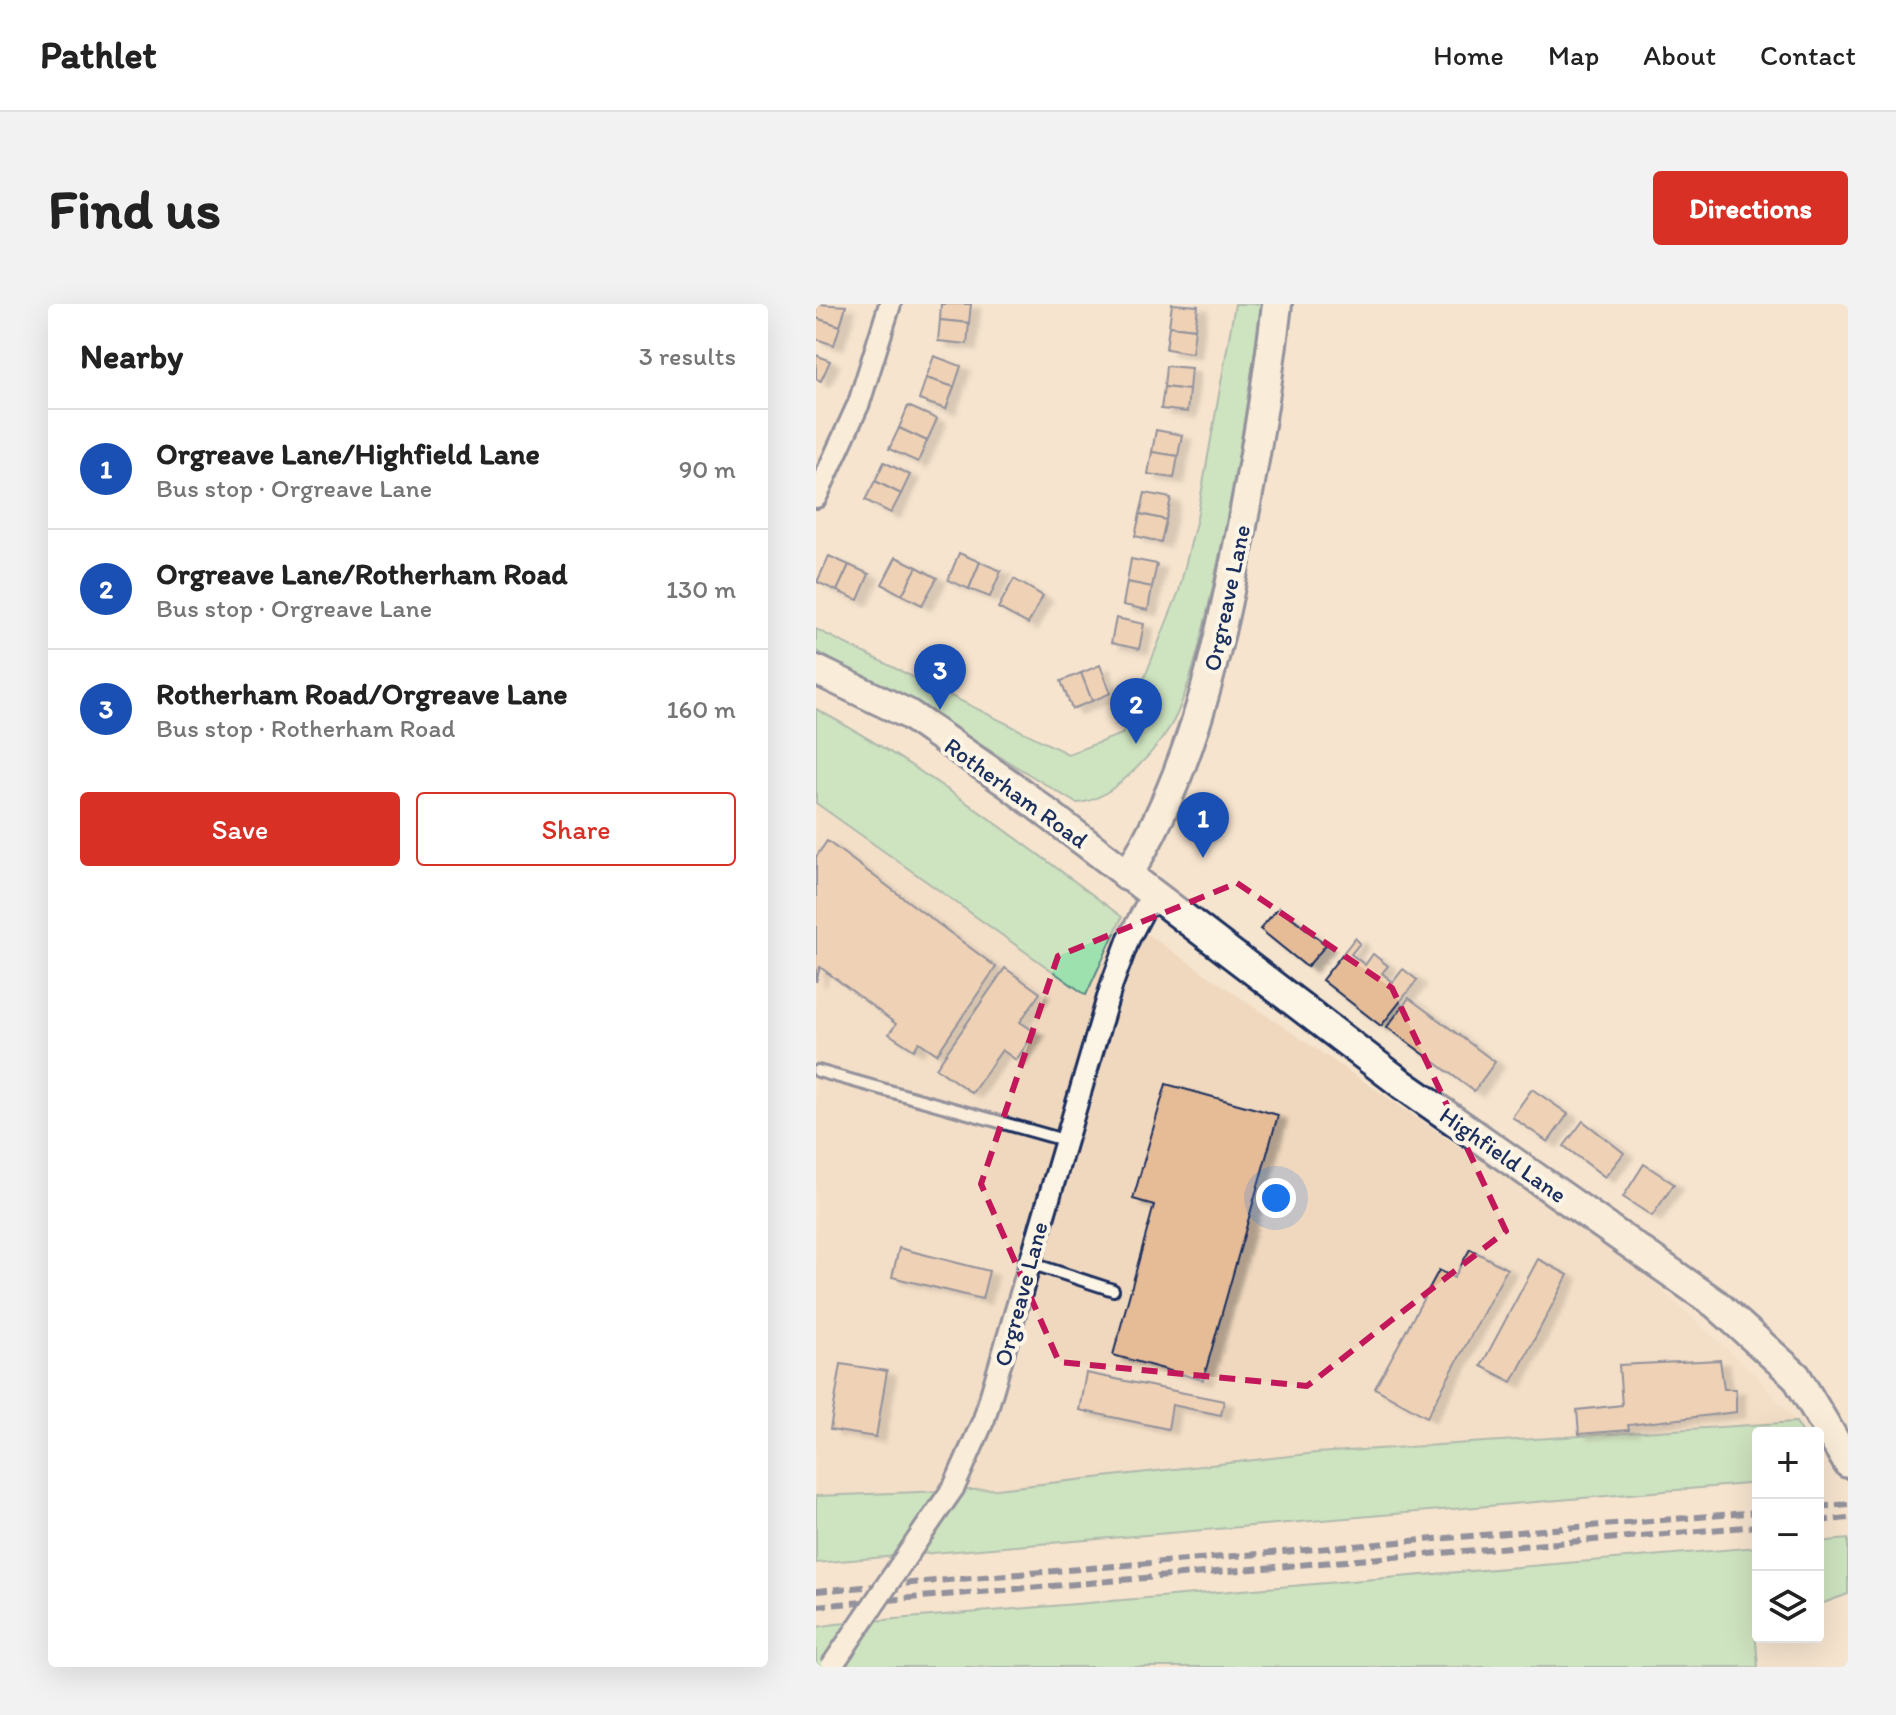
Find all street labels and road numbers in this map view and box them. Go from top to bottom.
street label: Orgreave Lane [1197,522,1256,674]
street label: Rotherham Road [939,731,1094,854]
street label: Highfield Lane [1434,1100,1572,1209]
street label: Orgreave Lane [987,1218,1054,1369]

